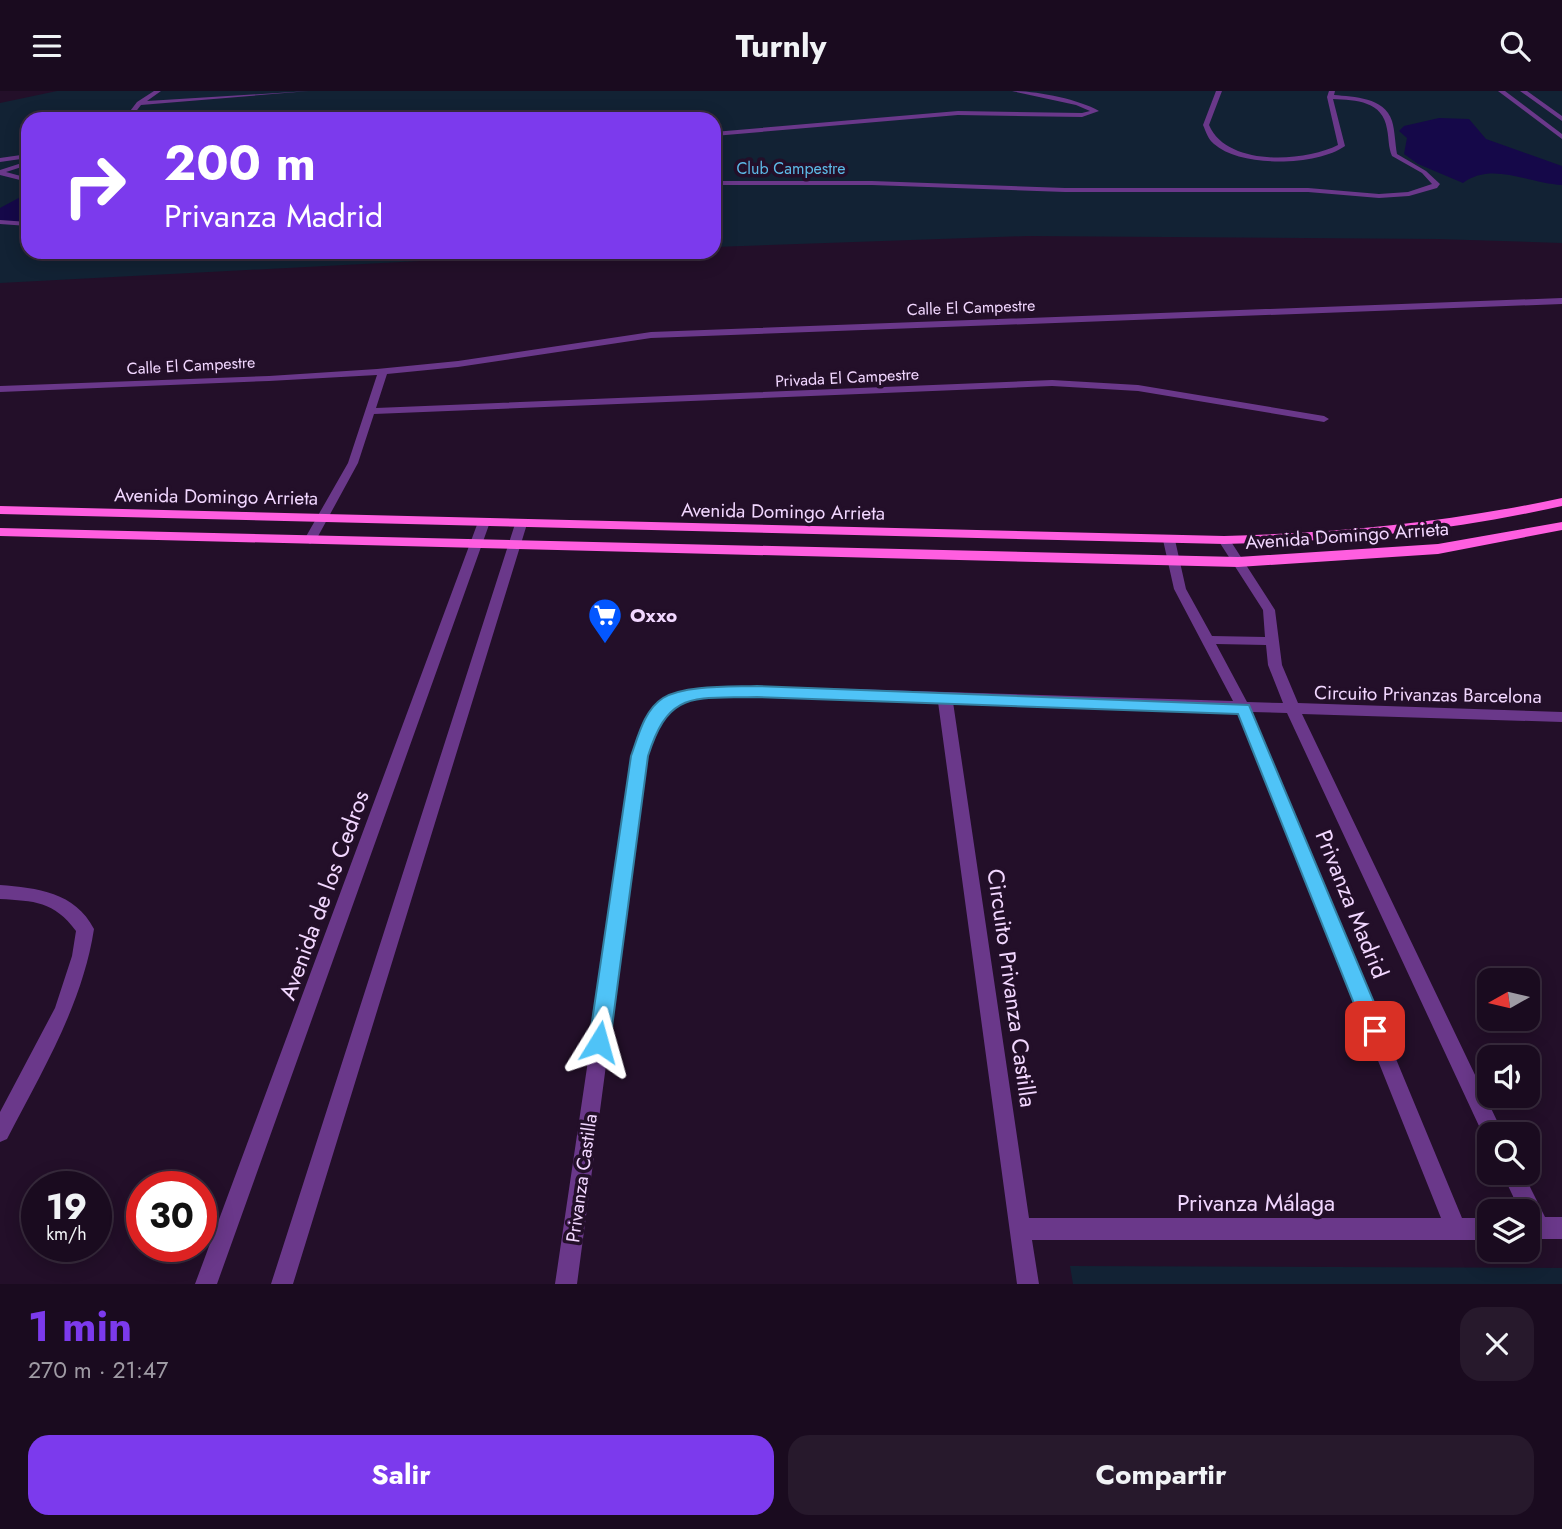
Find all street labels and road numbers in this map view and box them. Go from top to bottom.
street label: Calle El Campestre [906,294,1036,321]
street label: Calle El Campestre [126,351,256,380]
street label: Privada El Campestre [775,362,920,393]
street label: Avenida Domingo Arrieta [114,481,318,512]
street label: Avenida Domingo Arrieta [681,496,885,527]
street label: Avenida Domingo Arrieta [1244,515,1450,556]
street label: Circuito Privanzas Barcelona [1314,679,1542,710]
street label: Avenida de los Cedros [270,785,378,1005]
street label: Privanza Madrid [1307,825,1397,983]
street label: Circuito Privanza Castilla [978,867,1046,1109]
street label: Privanza Castilla [559,1112,604,1244]
street label: Privanza Málaga [1177,1186,1335,1220]

